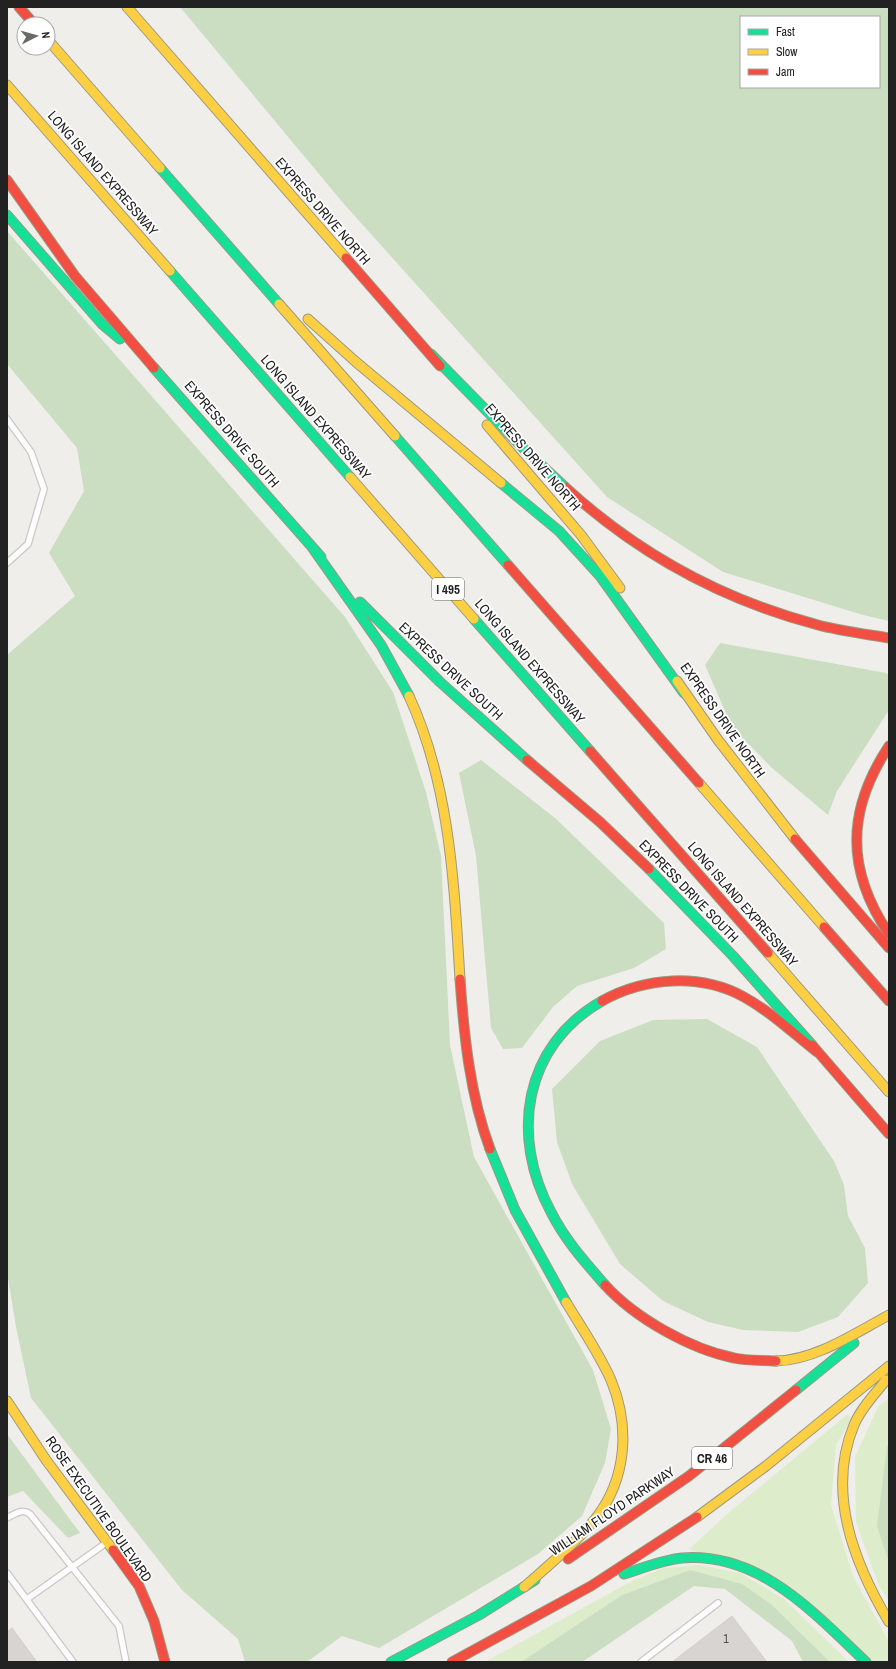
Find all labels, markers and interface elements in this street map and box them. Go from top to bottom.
north arrow [16,16,56,56]
legend [740,16,880,88]
text: Fast [776,24,795,40]
text: N [39,31,53,39]
text: Slow [776,44,798,60]
text: Jam [776,64,795,80]
street label: LONG ISLAND EXPRESSWAY [44,107,162,239]
street label: EXPRESS DRIVE NORTH [271,154,375,268]
street label: LONG ISLAND EXPRESSWAY [257,351,375,483]
street label: EXPRESS DRIVE SOUTH [181,377,283,491]
street label: EXPRESS DRIVE NORTH [481,400,585,514]
road number: I 495 [432,578,464,600]
street label: LONG ISLAND EXPRESSWAY [471,595,589,727]
street label: EXPRESS DRIVE SOUTH [395,618,507,724]
street label: EXPRESS DRIVE NORTH [677,659,769,781]
street label: EXPRESS DRIVE SOUTH [635,836,743,946]
street label: LONG ISLAND EXPRESSWAY [684,838,802,970]
street label: ROSE EXECUTIVE BOULEVARD [42,1433,156,1585]
road number: CR 46 [692,1447,732,1469]
street label: WILLIAM FLOYD PARKWAY [546,1462,678,1560]
house number: 1 [723,1631,729,1647]

